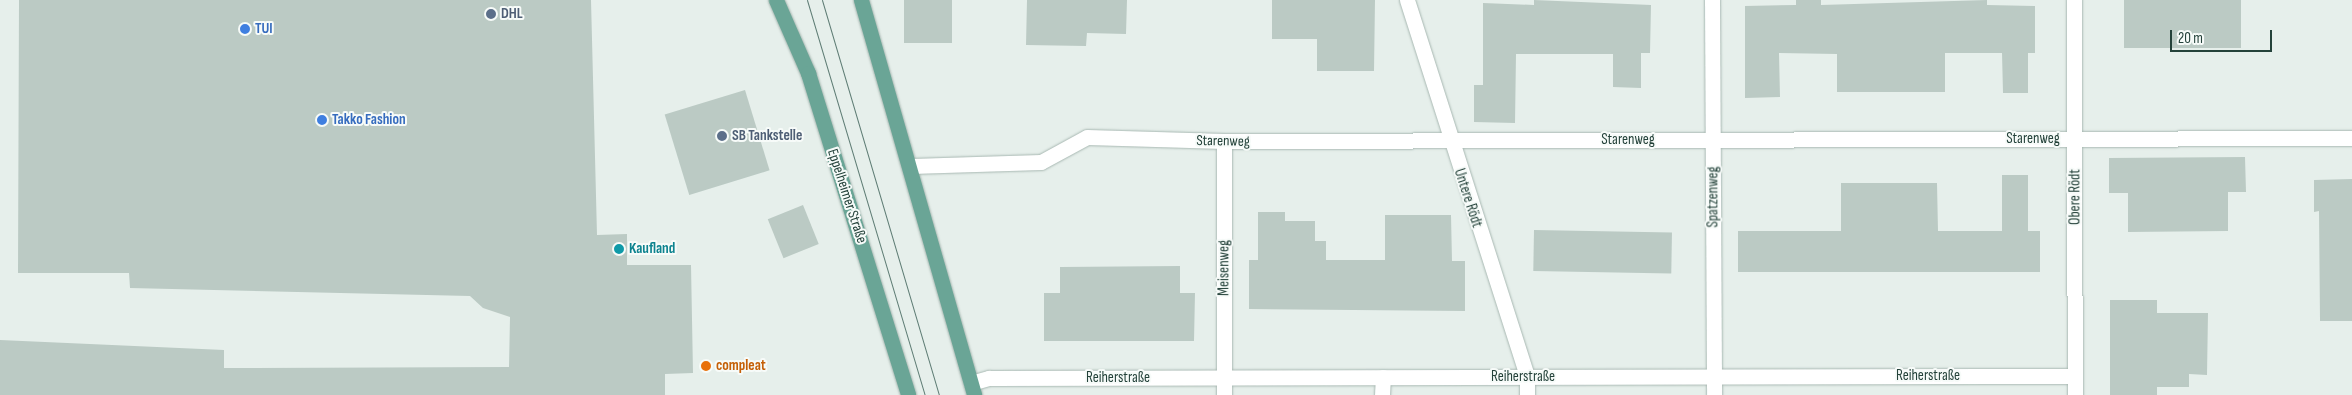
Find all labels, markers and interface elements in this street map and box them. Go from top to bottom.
place label: DHL [501,5,523,23]
marker: DHL [485,8,497,20]
place label: TUI [255,20,273,38]
scale bar [2172,20,2274,52]
marker: TUI [239,23,251,35]
text: 20 m [2178,29,2203,48]
place label: Takko Fashion [332,111,406,129]
marker: Takko Fashion [316,114,328,126]
place label: SB Tankstelle [732,127,802,145]
marker: SB Tankstelle [716,130,728,142]
street label: Starenweg [2006,130,2060,148]
street label: Starenweg [1601,131,1655,149]
street label: Starenweg [1196,132,1250,150]
street label: Eppelheimer Straße [823,147,871,245]
street label: Untere Rödt [1450,166,1486,230]
street label: Spatzenweg [1704,166,1722,228]
street label: Obere Rödt [2066,169,2084,225]
place label: Kaufland [629,240,675,258]
street label: Meisenweg [1215,240,1233,296]
marker: Kaufland [613,243,625,255]
place label: compleat [716,357,766,375]
marker: compleat [700,360,712,372]
street label: Reiherstraße [1896,367,1960,385]
street label: Reiherstraße [1491,368,1555,386]
street label: Reiherstraße [1086,369,1150,387]

